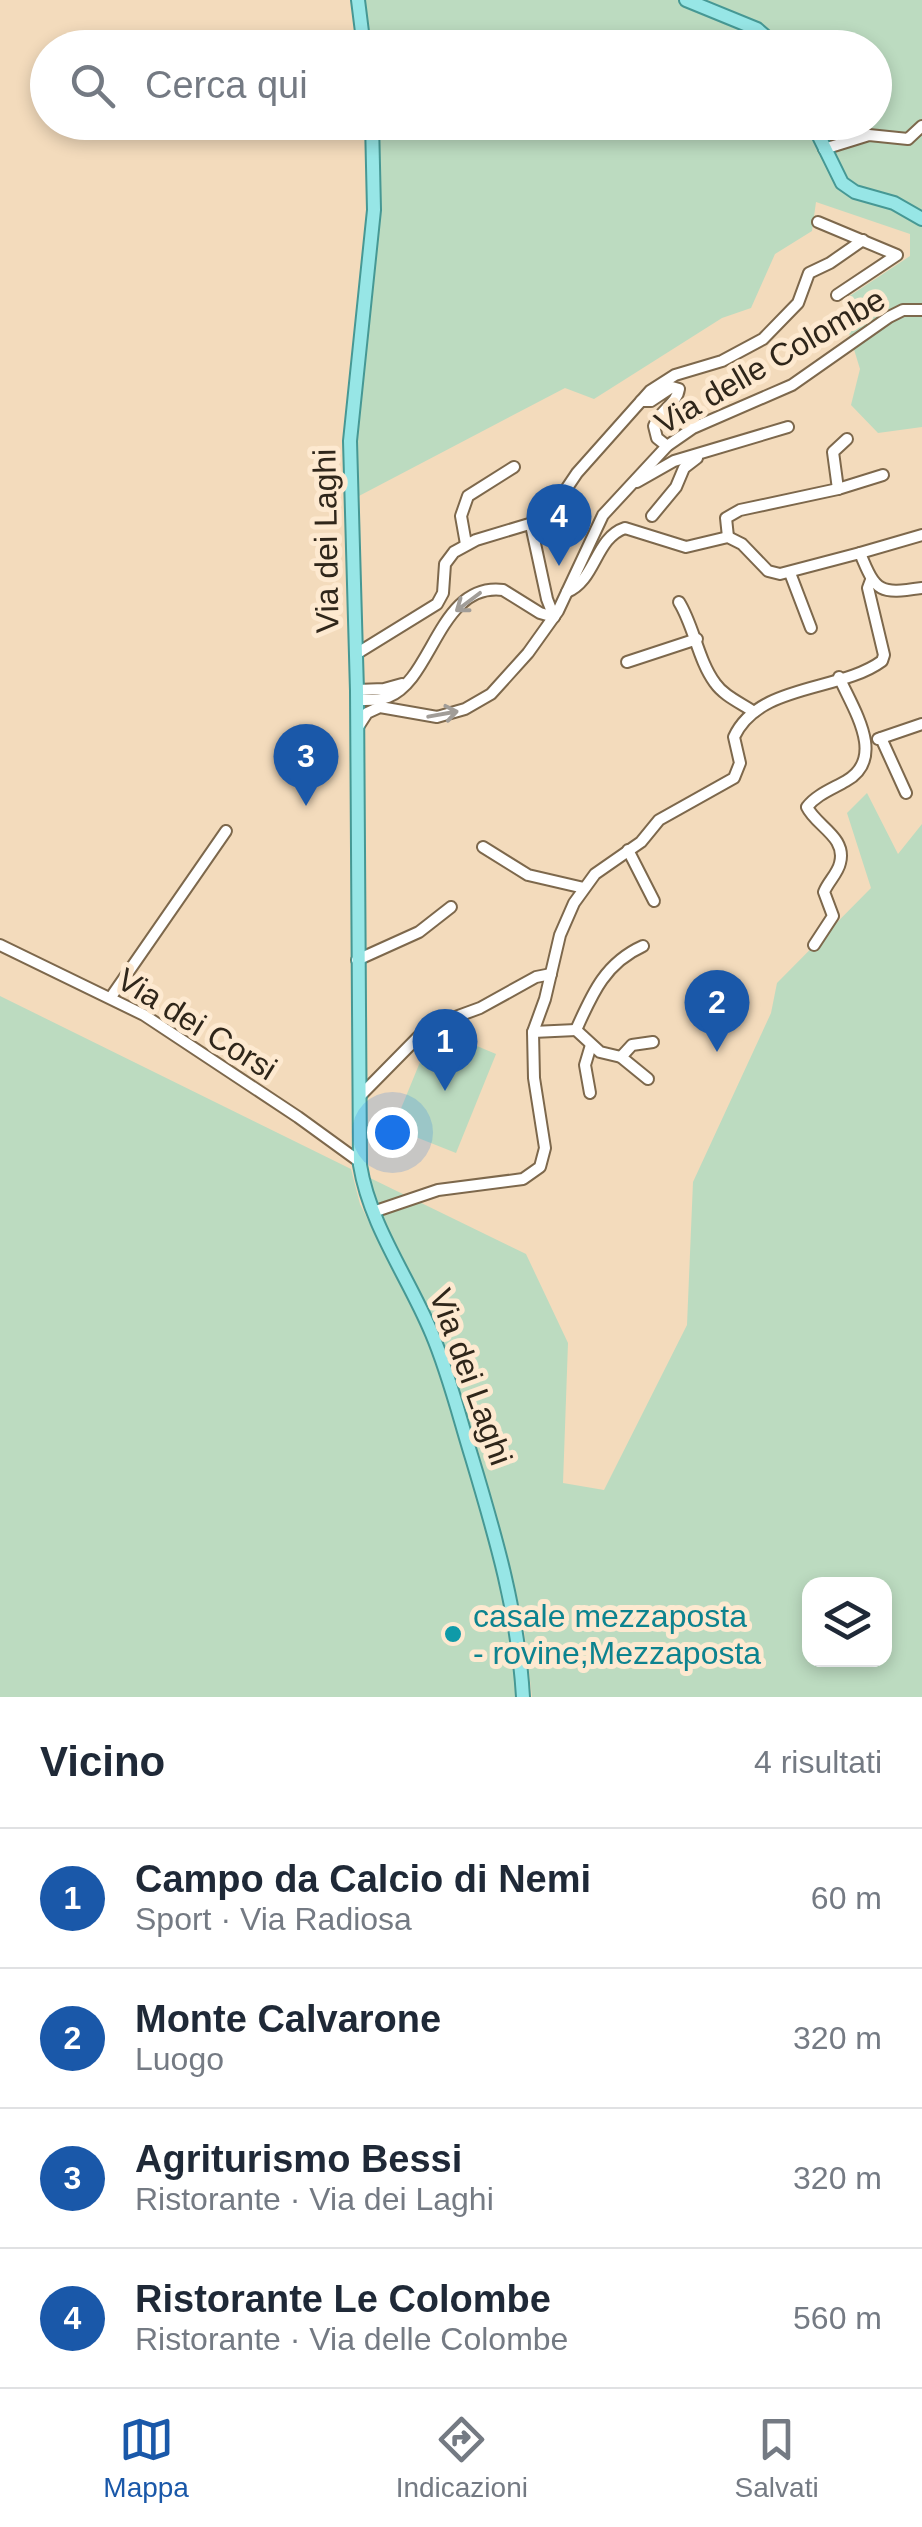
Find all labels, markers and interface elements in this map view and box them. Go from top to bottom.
search box [30,30,892,140]
icon: search [65,58,120,113]
text: Cerca qui [145,64,308,106]
street label: Via delle Colombe [649,281,891,441]
street label: Via dei Laghi [306,448,346,634]
pin: 4 [526,484,592,566]
one-way arrow [455,591,483,612]
one-way arrow [426,704,459,723]
pin: 3 [274,724,338,806]
street label: Via dei Corsi [111,961,283,1087]
pin: 2 [684,970,750,1052]
pin: 1 [412,1008,478,1091]
your location [367,1107,418,1158]
street label: Via dei Laghi [423,1284,519,1470]
map controls [802,1577,892,1667]
button: layers [802,1577,892,1667]
place label: casale mezzaposta - rovine;Mezzaposta [473,1598,761,1671]
marker: casale mezzaposta - rovine;Mezzaposta [442,1623,464,1645]
text: Vicino [40,1738,165,1785]
text: 4 risultati [754,1744,882,1780]
text: Campo da Calcio di Nemi [135,1858,591,1900]
text: 1 [64,1880,81,1916]
text: 60 m [811,1880,882,1916]
text: Sport · Via Radiosa [135,1901,412,1937]
text: Monte Calvarone [135,1998,441,2040]
text: 2 [64,2020,81,2056]
text: 320 m [793,2020,882,2056]
text: Luogo [135,2041,224,2077]
text: Agriturismo Bessi [135,2138,462,2180]
text: 3 [64,2160,81,2196]
text: 320 m [793,2160,882,2196]
text: Ristorante · Via dei Laghi [135,2181,494,2217]
text: Ristorante Le Colombe [135,2278,551,2320]
text: 4 [64,2300,81,2336]
text: 560 m [793,2300,882,2336]
text: Ristorante · Via delle Colombe [135,2321,568,2357]
tab: Mappa [103,2412,189,2504]
tab: Indicazioni [396,2412,528,2504]
tab: Salvati [735,2412,819,2504]

